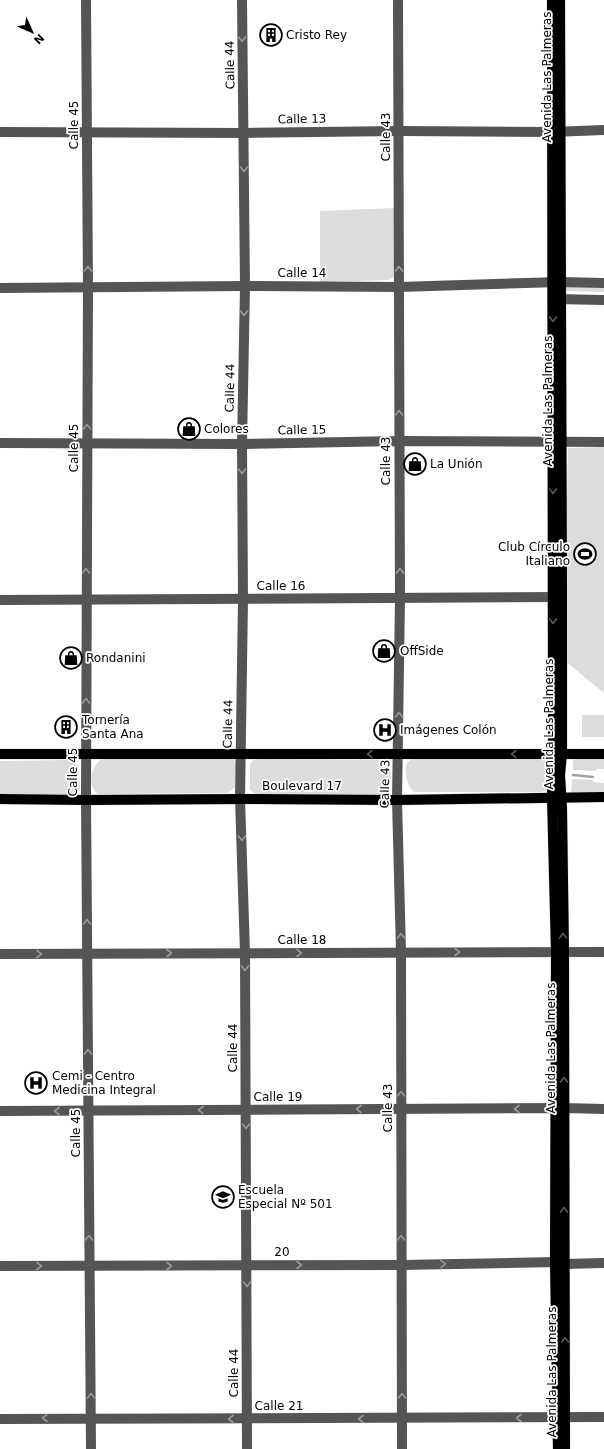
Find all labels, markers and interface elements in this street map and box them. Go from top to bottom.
north arrow [12,12,52,52]
street label: Avenida Las Palmeras [540,12,554,142]
building icon: Cristo Rey [258,22,284,48]
place label: Cristo Rey [286,28,347,42]
text: N [31,31,47,47]
one-way arrow [238,36,246,42]
street label: Calle 44 [223,40,237,90]
street label: Calle 45 [67,101,81,149]
street label: Calle 13 [277,112,327,126]
street label: Calle 43 [379,113,393,161]
one-way arrow [240,166,248,172]
one-way arrow [83,266,92,272]
street label: Calle 14 [278,266,326,280]
one-way arrow [395,266,403,272]
one-way arrow [240,310,249,316]
one-way arrow [549,316,557,322]
street label: Avenida Las Palmeras [541,336,555,466]
street label: Calle 44 [223,363,237,413]
one-way arrow [395,410,403,416]
shop icon: Colores [176,416,202,442]
place label: Colores [204,422,249,436]
street label: Calle 15 [277,423,327,437]
street label: Calle 45 [67,424,81,472]
one-way arrow [82,424,91,430]
street label: Calle 43 [379,437,393,485]
shop icon: La Unión [402,451,428,477]
place label: La Unión [430,457,483,471]
one-way arrow [238,468,246,474]
one-way arrow [549,488,557,494]
place label: Club Círculo Italiano [498,540,570,568]
sports icon: Club Círculo Italiano [572,541,598,567]
one-way arrow [82,568,90,574]
one-way arrow [396,568,404,574]
street label: Calle 16 [257,579,305,593]
one-way arrow [549,618,557,624]
shop icon: OffSide [371,638,397,664]
place label: OffSide [400,644,444,658]
shop icon: Rondanini [58,645,84,671]
place label: Rondanini [86,651,146,665]
street label: Avenida Las Palmeras [542,659,556,789]
one-way arrow [82,698,90,704]
street label: Calle 44 [221,699,235,749]
one-way arrow [395,712,403,718]
place label: Tornería Santa Ana [81,713,144,741]
building icon: Tornería Santa Ana [53,714,79,740]
hospital icon: Imágenes Colón [372,717,398,743]
place label: Imágenes Colón [400,723,497,737]
street label: Calle 45 [66,748,80,796]
one-way arrow [367,750,373,758]
one-way arrow [511,750,517,758]
street label: Calle 43 [378,759,392,809]
street label: Boulevard 17 [262,779,342,793]
one-way arrow [237,835,246,841]
one-way arrow [83,919,92,925]
street label: Calle 18 [278,933,326,947]
one-way arrow [397,933,405,939]
one-way arrow [559,933,567,939]
one-way arrow [454,948,460,956]
one-way arrow [166,949,172,957]
one-way arrow [296,949,302,957]
one-way arrow [36,950,42,958]
one-way arrow [241,965,249,971]
street label: Avenida Las Palmeras [544,983,558,1113]
street label: Calle 44 [226,1024,240,1072]
one-way arrow [84,1049,92,1055]
place label: Cemi - Centro Medicina Integral [52,1069,156,1097]
hospital icon: Cemi - Centro Medicina Integral [23,1070,49,1096]
one-way arrow [560,1077,568,1083]
street label: Calle 43 [381,1084,395,1132]
street label: Calle 19 [254,1090,302,1104]
one-way arrow [397,1091,405,1097]
one-way arrow [356,1105,362,1113]
one-way arrow [514,1105,520,1113]
one-way arrow [198,1106,204,1114]
one-way arrow [54,1107,60,1115]
street label: Calle 45 [69,1109,83,1157]
one-way arrow [242,1123,250,1129]
place label: Escuela Especial Nº 501 [238,1183,333,1211]
school or university icon: Escuela Especial Nº 501 [210,1184,236,1210]
one-way arrow [560,1207,568,1213]
one-way arrow [85,1235,93,1241]
one-way arrow [397,1235,405,1241]
street label: 20 [274,1245,290,1259]
one-way arrow [440,1260,446,1268]
one-way arrow [296,1261,302,1269]
one-way arrow [36,1262,42,1270]
one-way arrow [166,1262,172,1270]
one-way arrow [243,1281,251,1287]
street label: Avenida Las Palmeras [545,1307,559,1437]
one-way arrow [561,1337,569,1343]
street label: Calle 44 [227,1349,241,1397]
one-way arrow [87,1393,95,1399]
one-way arrow [398,1393,406,1399]
street label: Calle 21 [255,1399,303,1413]
one-way arrow [42,1414,48,1422]
one-way arrow [516,1414,522,1422]
one-way arrow [228,1415,234,1423]
one-way arrow [358,1415,364,1423]

